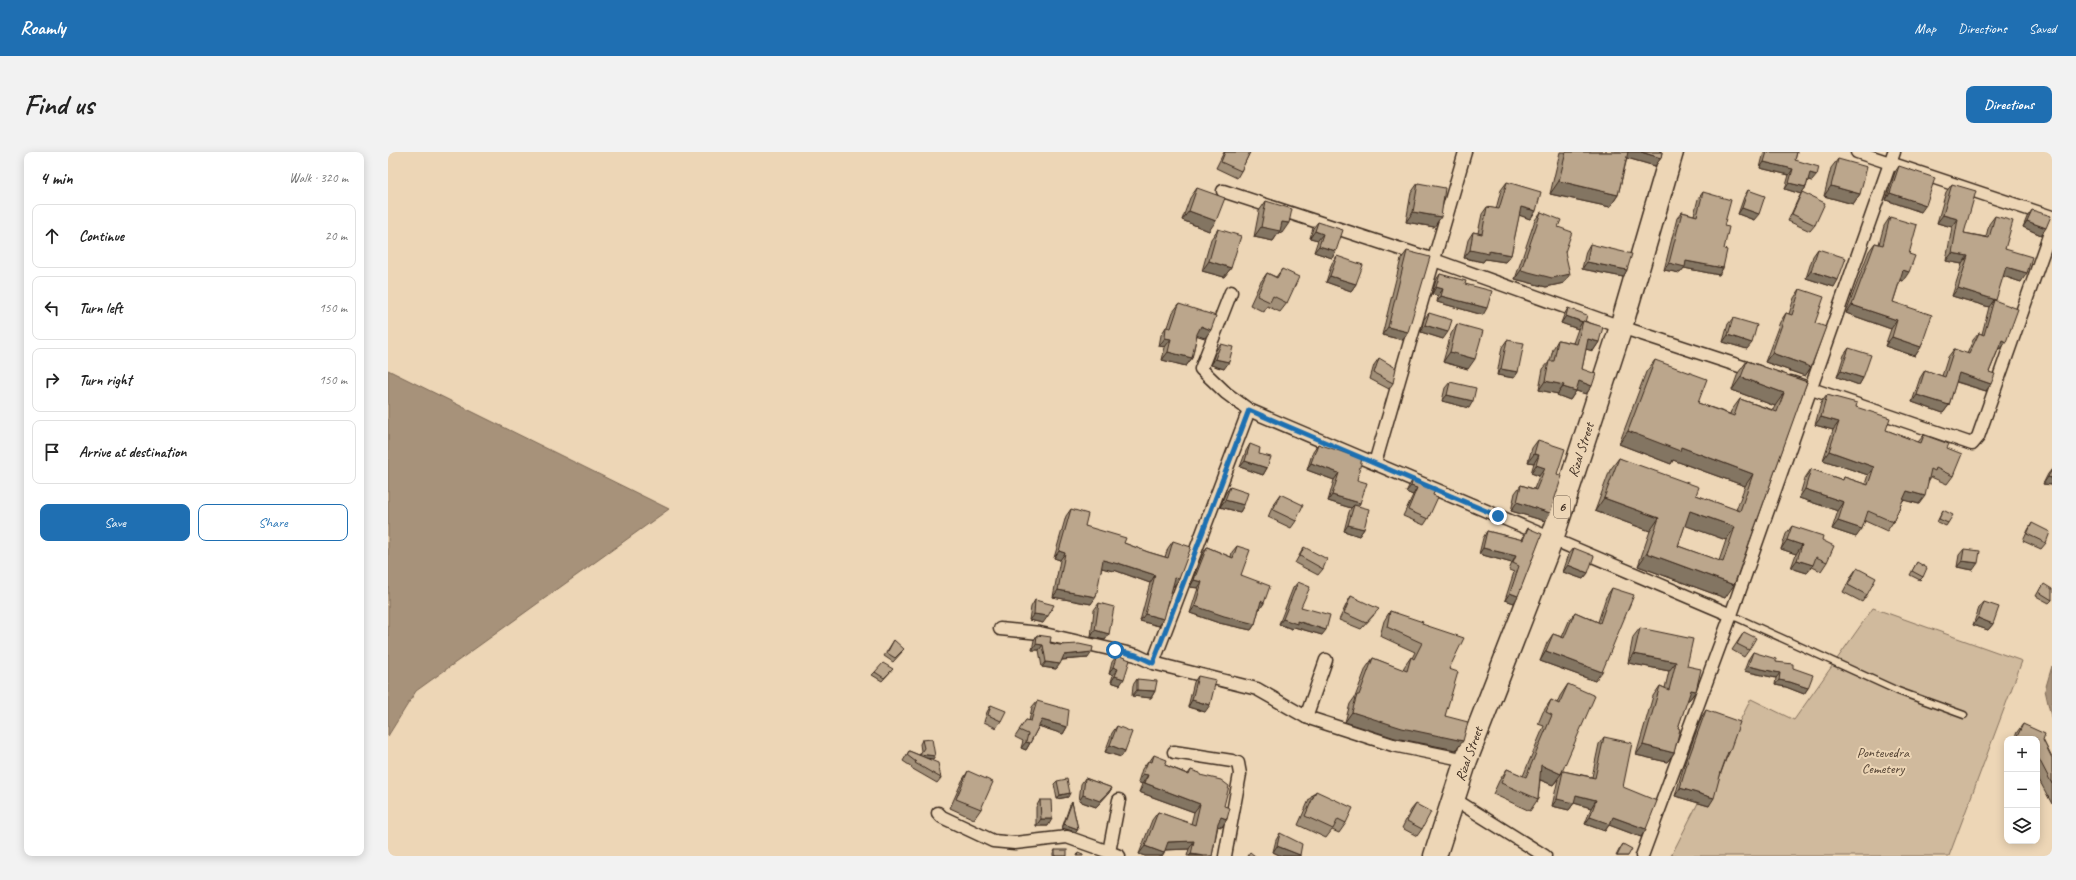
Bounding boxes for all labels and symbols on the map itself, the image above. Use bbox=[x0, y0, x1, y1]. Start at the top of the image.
street label: Rizal Street bbox=[1564, 419, 1598, 479]
road number: 6 bbox=[1554, 496, 1570, 518]
route end bbox=[1489, 507, 1507, 525]
route start bbox=[1106, 641, 1124, 659]
street label: Rizal Street bbox=[1451, 723, 1487, 783]
park label: Pontevedra Cemetery bbox=[1857, 744, 1910, 777]

